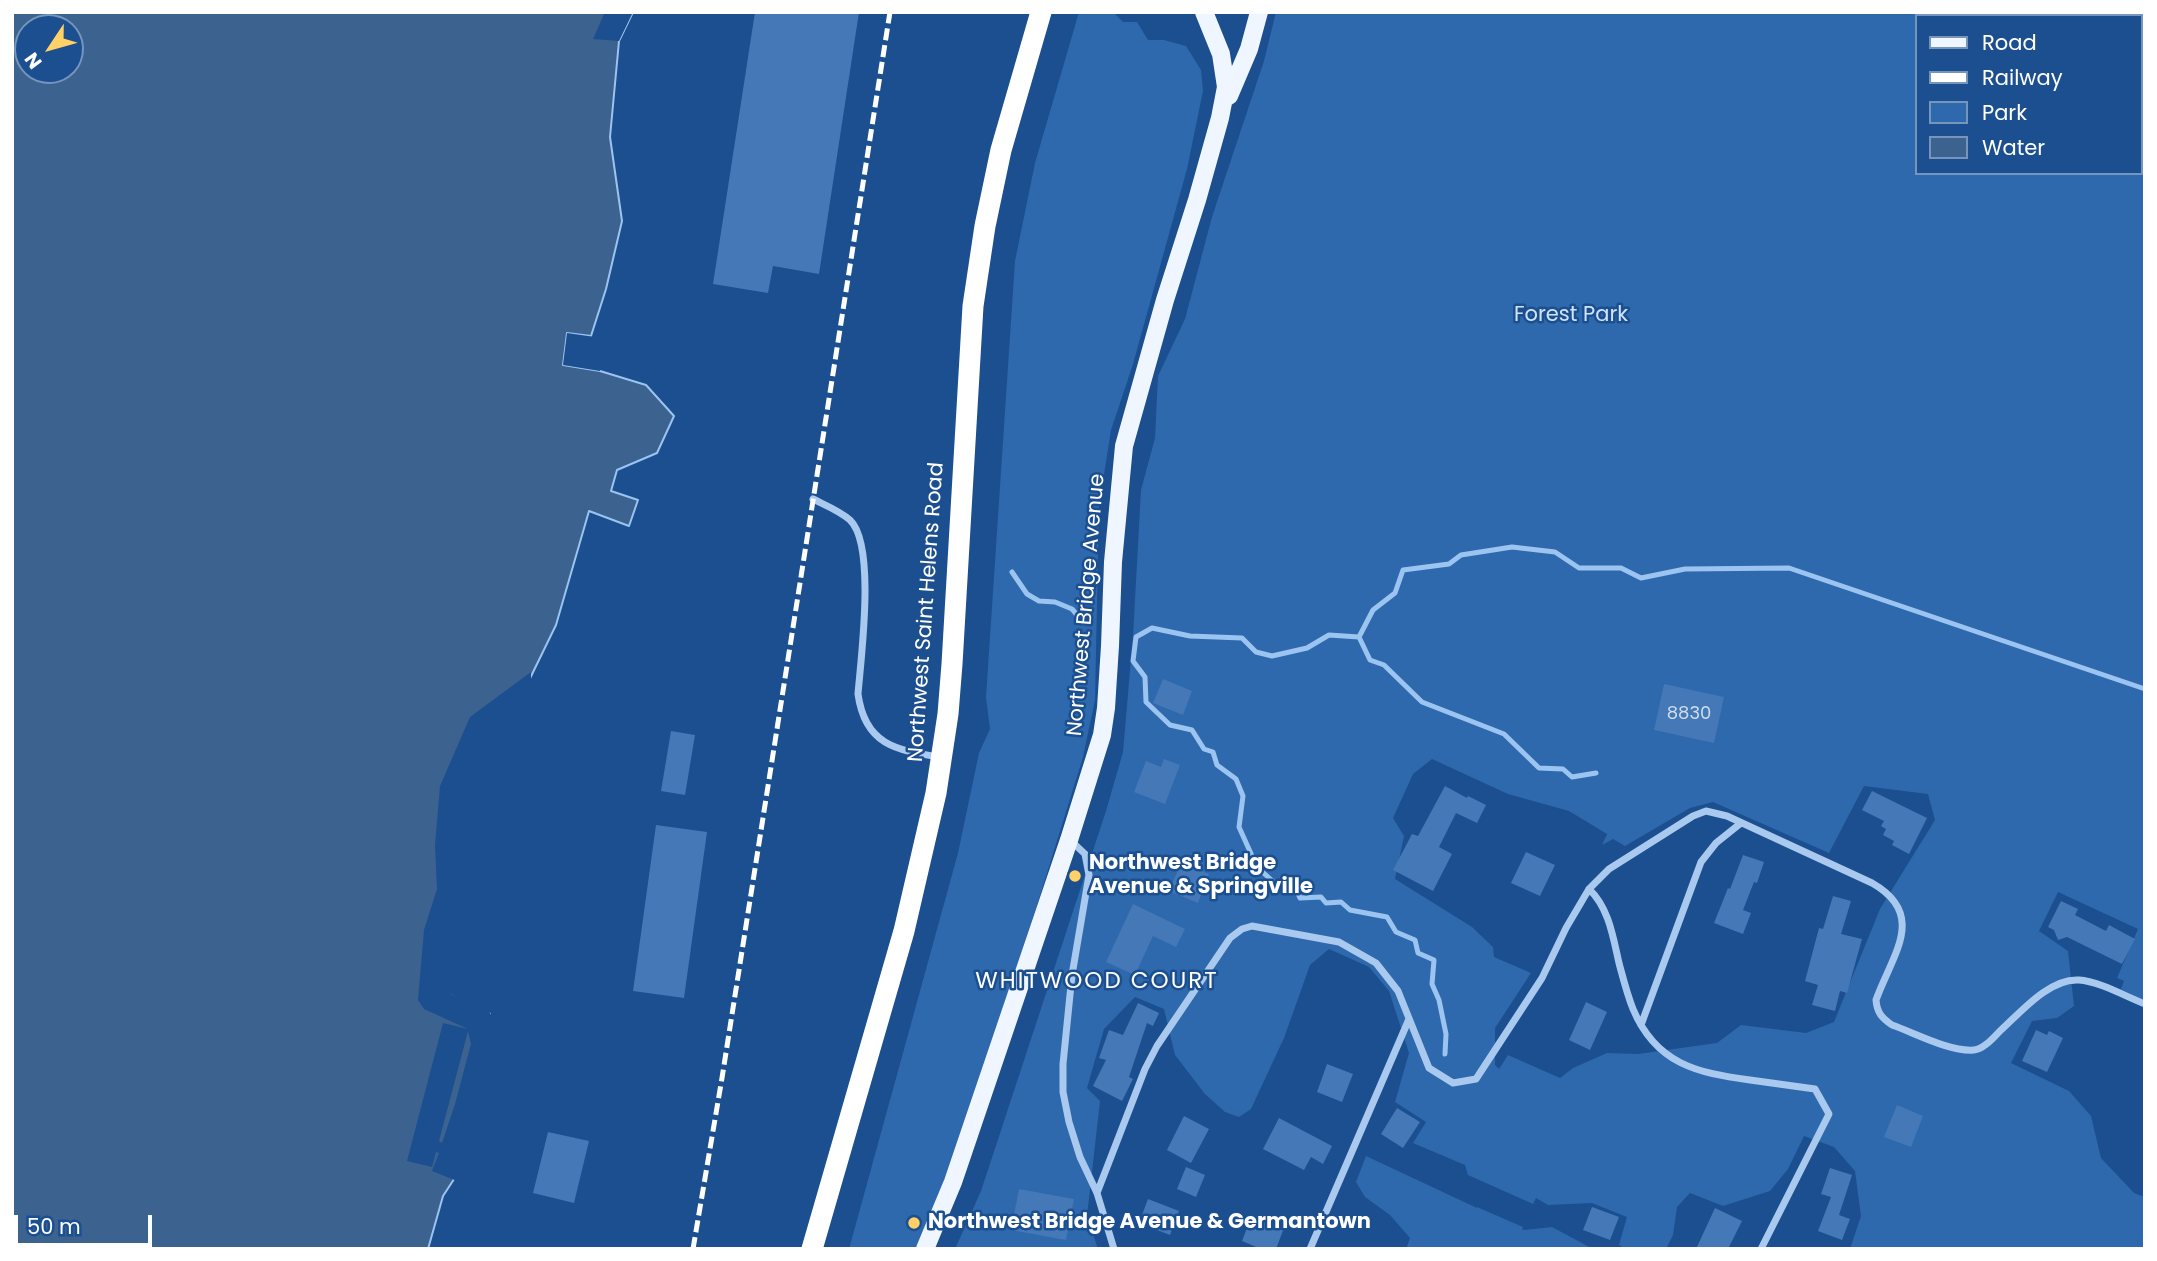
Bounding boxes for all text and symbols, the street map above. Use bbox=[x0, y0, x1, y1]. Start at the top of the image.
north arrow bbox=[14, 14, 84, 84]
legend bbox=[1916, 14, 2143, 175]
text: Road bbox=[1982, 28, 2037, 57]
text: N bbox=[18, 47, 48, 74]
text: Railway bbox=[1982, 63, 2063, 92]
text: Park bbox=[1982, 98, 2027, 127]
text: Water bbox=[1982, 133, 2045, 162]
park label: Forest Park bbox=[1514, 303, 1628, 329]
street label: Northwest Saint Helens Road bbox=[904, 461, 950, 763]
street label: Northwest Bridge Avenue bbox=[1063, 473, 1111, 737]
house number: 8830 bbox=[1667, 703, 1711, 725]
place label: Northwest Bridge Avenue & Springville bbox=[1089, 851, 1313, 901]
marker: Northwest Bridge Avenue & Springville bbox=[1067, 868, 1083, 884]
district label: WHITWOOD COURT bbox=[977, 968, 1217, 996]
scale bar bbox=[18, 1202, 156, 1246]
place label: Northwest Bridge Avenue & Germantown bbox=[928, 1210, 1371, 1236]
text: 50 m bbox=[27, 1212, 81, 1241]
marker: Northwest Bridge Avenue & Germantown bbox=[906, 1215, 922, 1231]

